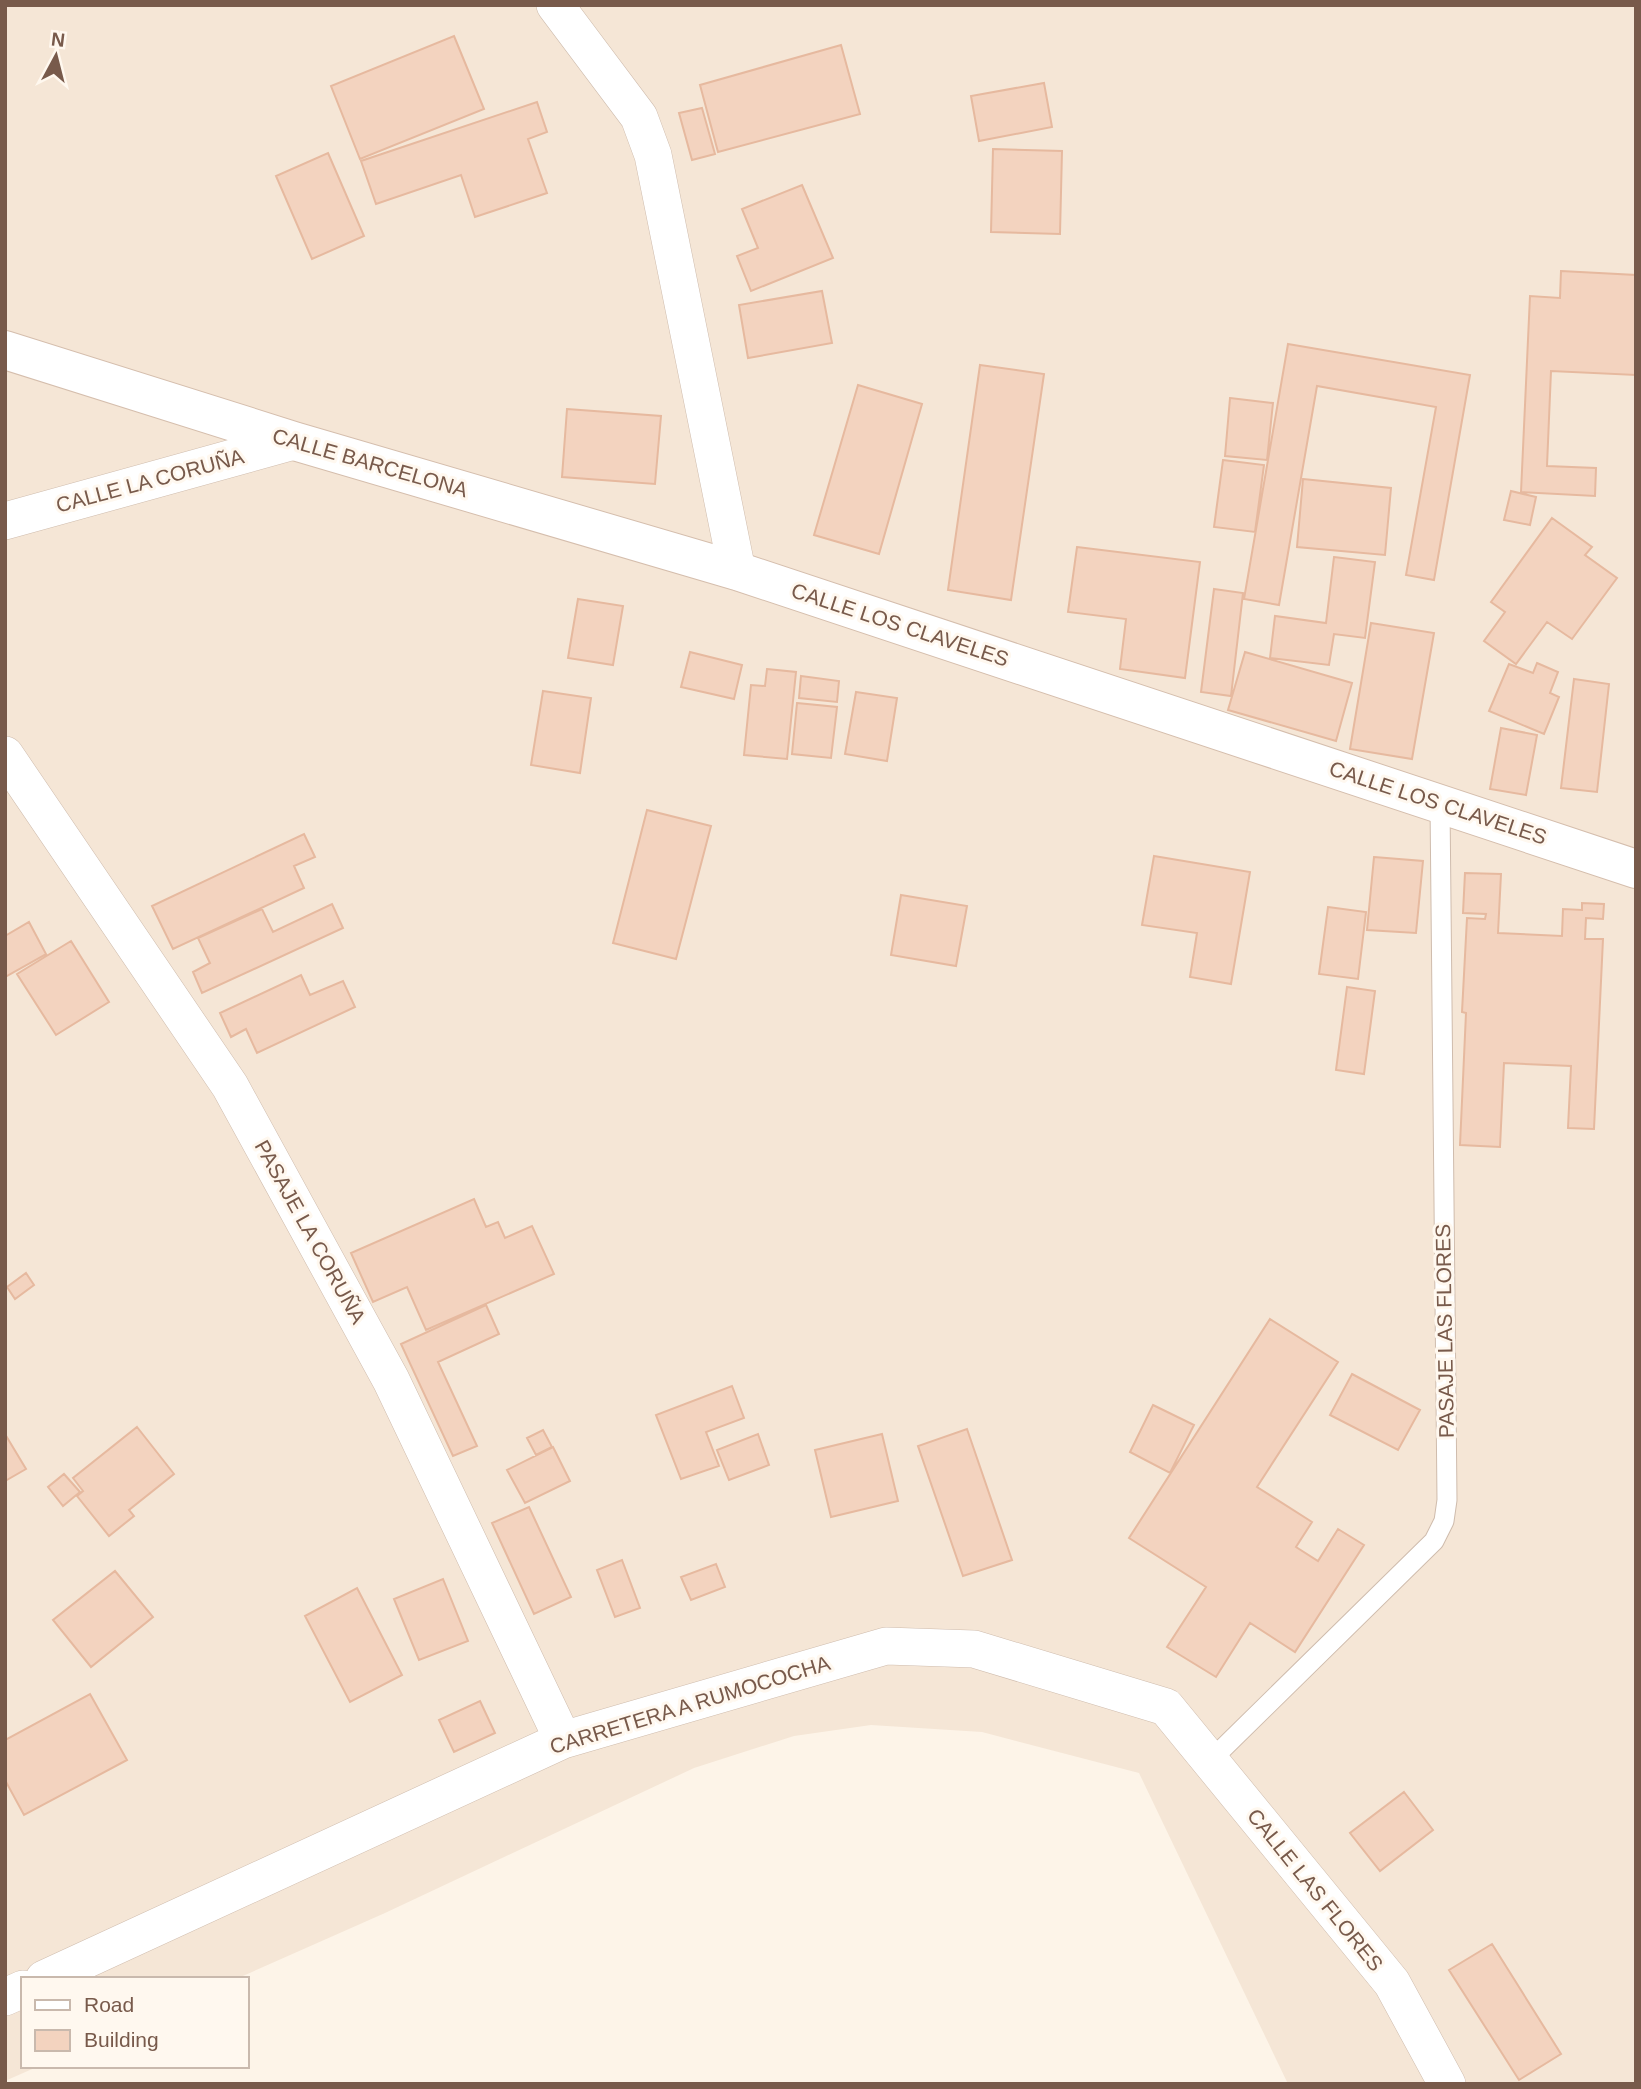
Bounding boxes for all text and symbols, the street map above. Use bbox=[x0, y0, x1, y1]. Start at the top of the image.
north arrow bbox=[21, 21, 91, 91]
text: N bbox=[50, 28, 66, 51]
street label: CALLE BARCELONA bbox=[270, 424, 470, 501]
street label: CALLE LA CORUÑA bbox=[53, 444, 246, 517]
street label: CALLE LOS CLAVELES bbox=[789, 578, 1012, 671]
street label: CALLE LOS CLAVELES bbox=[1327, 756, 1550, 849]
street label: PASAJE LA CORUÑA bbox=[250, 1136, 370, 1328]
street label: PASAJE LAS FLORES bbox=[1431, 1224, 1458, 1438]
street label: CARRETERA A RUMOCOCHA bbox=[547, 1651, 833, 1758]
street label: CALLE LAS FLORES bbox=[1243, 1804, 1388, 1975]
legend bbox=[21, 1977, 248, 2068]
text: Road bbox=[84, 1993, 134, 2016]
text: Building bbox=[84, 2028, 159, 2051]

